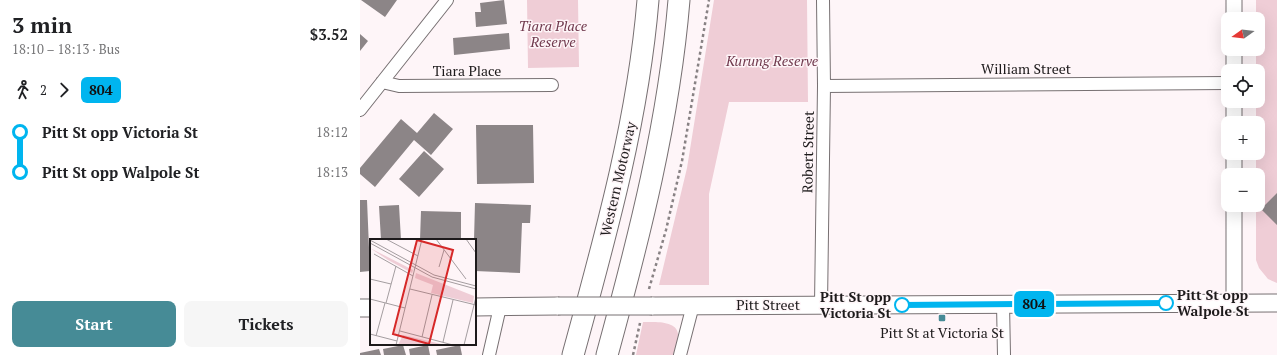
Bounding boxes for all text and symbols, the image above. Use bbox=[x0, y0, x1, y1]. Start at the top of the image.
text: 3 min bbox=[12, 10, 72, 39]
north arrow bbox=[1221, 12, 1265, 56]
map controls bbox=[1221, 12, 1265, 212]
park label: Tiara Place Reserve bbox=[519, 16, 588, 51]
text: $3.52 bbox=[310, 24, 348, 44]
text: 18:10 – 18:13 · Bus bbox=[12, 40, 120, 58]
park label: Kurung Reserve bbox=[725, 51, 819, 70]
street label: William Street bbox=[981, 59, 1072, 78]
street label: Tiara Place bbox=[433, 61, 501, 80]
button: locate bbox=[1221, 64, 1265, 108]
icon: walk bbox=[12, 79, 34, 101]
icon: forward bbox=[53, 79, 75, 101]
text: 804 bbox=[89, 80, 113, 99]
text: 2 bbox=[40, 81, 47, 99]
street label: Robert Street bbox=[797, 110, 818, 193]
button: + bbox=[1221, 116, 1265, 160]
street label: Western Motorway bbox=[595, 119, 640, 238]
text: Pitt St opp Victoria St bbox=[42, 122, 198, 142]
text: 18:12 bbox=[316, 123, 348, 141]
text: Pitt St opp Walpole St bbox=[42, 162, 199, 182]
text: 18:13 bbox=[316, 163, 348, 181]
button: − bbox=[1221, 168, 1265, 212]
inset map bbox=[370, 239, 476, 345]
place label: Pitt St opp Walpole St bbox=[1177, 285, 1250, 320]
place label: Pitt St opp Victoria St bbox=[820, 287, 891, 322]
line badge: 804 bbox=[1011, 291, 1057, 317]
text: 804 bbox=[1022, 294, 1046, 313]
street label: Pitt Street bbox=[736, 295, 801, 314]
marker: Pitt St opp Walpole St bbox=[1158, 295, 1174, 311]
marker: Pitt St opp Victoria St bbox=[894, 297, 910, 313]
button: Start bbox=[12, 301, 176, 347]
button: Tickets bbox=[184, 301, 348, 347]
marker: Pitt St at Victoria St bbox=[937, 313, 947, 323]
place label: Pitt St at Victoria St bbox=[880, 323, 1005, 342]

